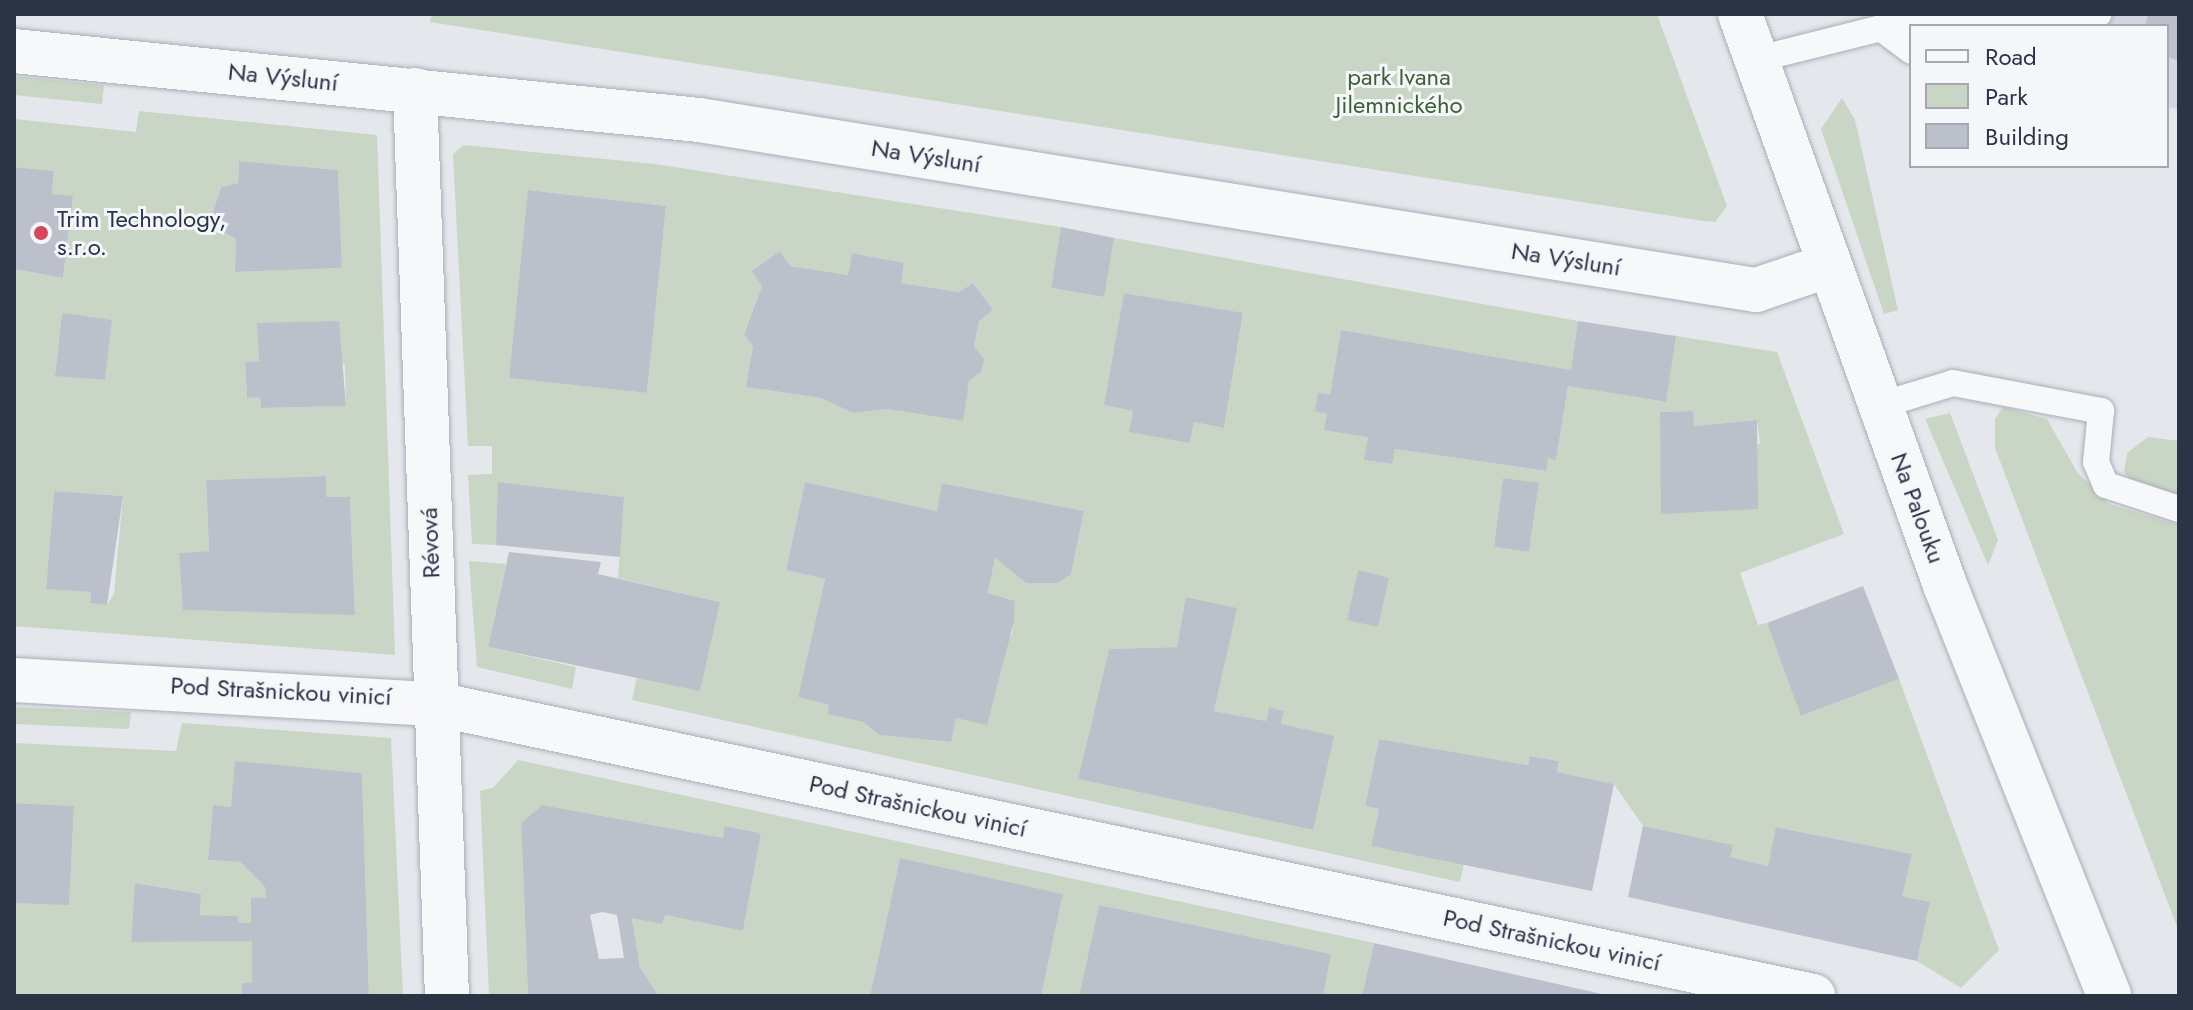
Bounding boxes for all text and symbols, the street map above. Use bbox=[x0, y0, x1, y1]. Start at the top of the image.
legend bbox=[1909, 24, 2169, 168]
text: Road bbox=[1985, 39, 2037, 74]
street label: Na Výsluní bbox=[227, 57, 339, 97]
park label: park Ivana Jilemnického bbox=[1335, 63, 1463, 119]
text: Park bbox=[1985, 79, 2028, 114]
text: Building bbox=[1985, 119, 2069, 154]
street label: Na Výsluní bbox=[869, 133, 983, 179]
place label: Trim Technology, s.r.o. bbox=[57, 205, 226, 261]
marker: Trim Technology, s.r.o. bbox=[32, 224, 50, 242]
street label: Na Výsluní bbox=[1509, 236, 1623, 282]
street label: Na Palouku bbox=[1885, 449, 1951, 567]
street label: Révová bbox=[414, 507, 446, 579]
street label: Pod Strašnickou vinicí bbox=[170, 671, 392, 711]
street label: Pod Strašnickou vinicí bbox=[807, 769, 1029, 843]
street label: Pod Strašnickou vinicí bbox=[1441, 903, 1663, 977]

